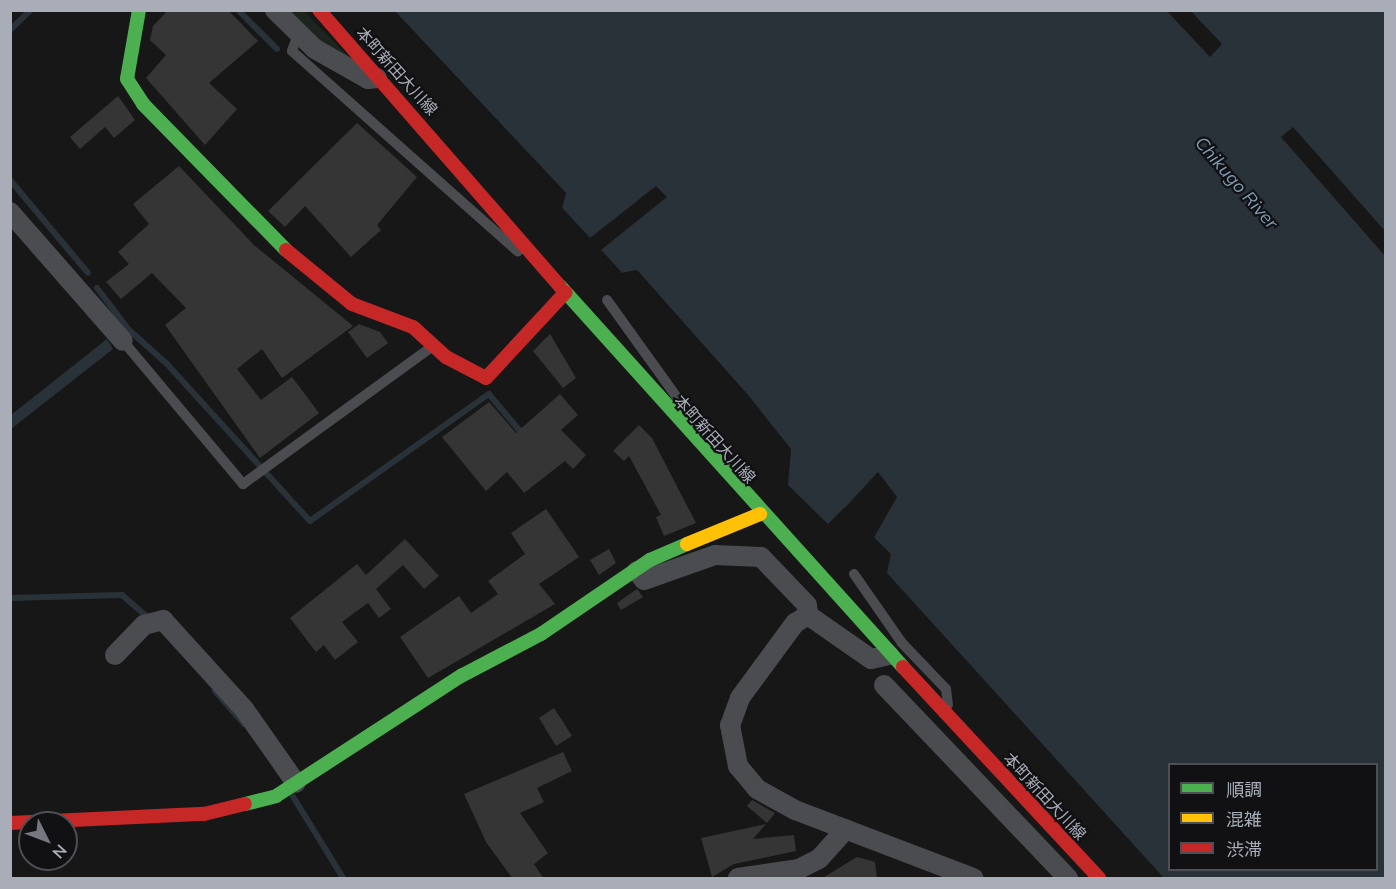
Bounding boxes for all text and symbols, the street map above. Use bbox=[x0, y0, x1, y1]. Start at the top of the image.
street label: 本町新田大川線 bbox=[352, 23, 442, 119]
water label: Chikugo River bbox=[1190, 132, 1282, 234]
street label: 本町新田大川線 bbox=[670, 391, 760, 487]
street label: 本町新田大川線 bbox=[1000, 748, 1090, 844]
legend bbox=[1168, 763, 1378, 871]
text: 順調 bbox=[1226, 778, 1262, 801]
text: 混雑 bbox=[1226, 808, 1262, 831]
north arrow bbox=[18, 811, 78, 871]
text: 渋滞 bbox=[1226, 838, 1262, 861]
text: N bbox=[48, 841, 71, 863]

